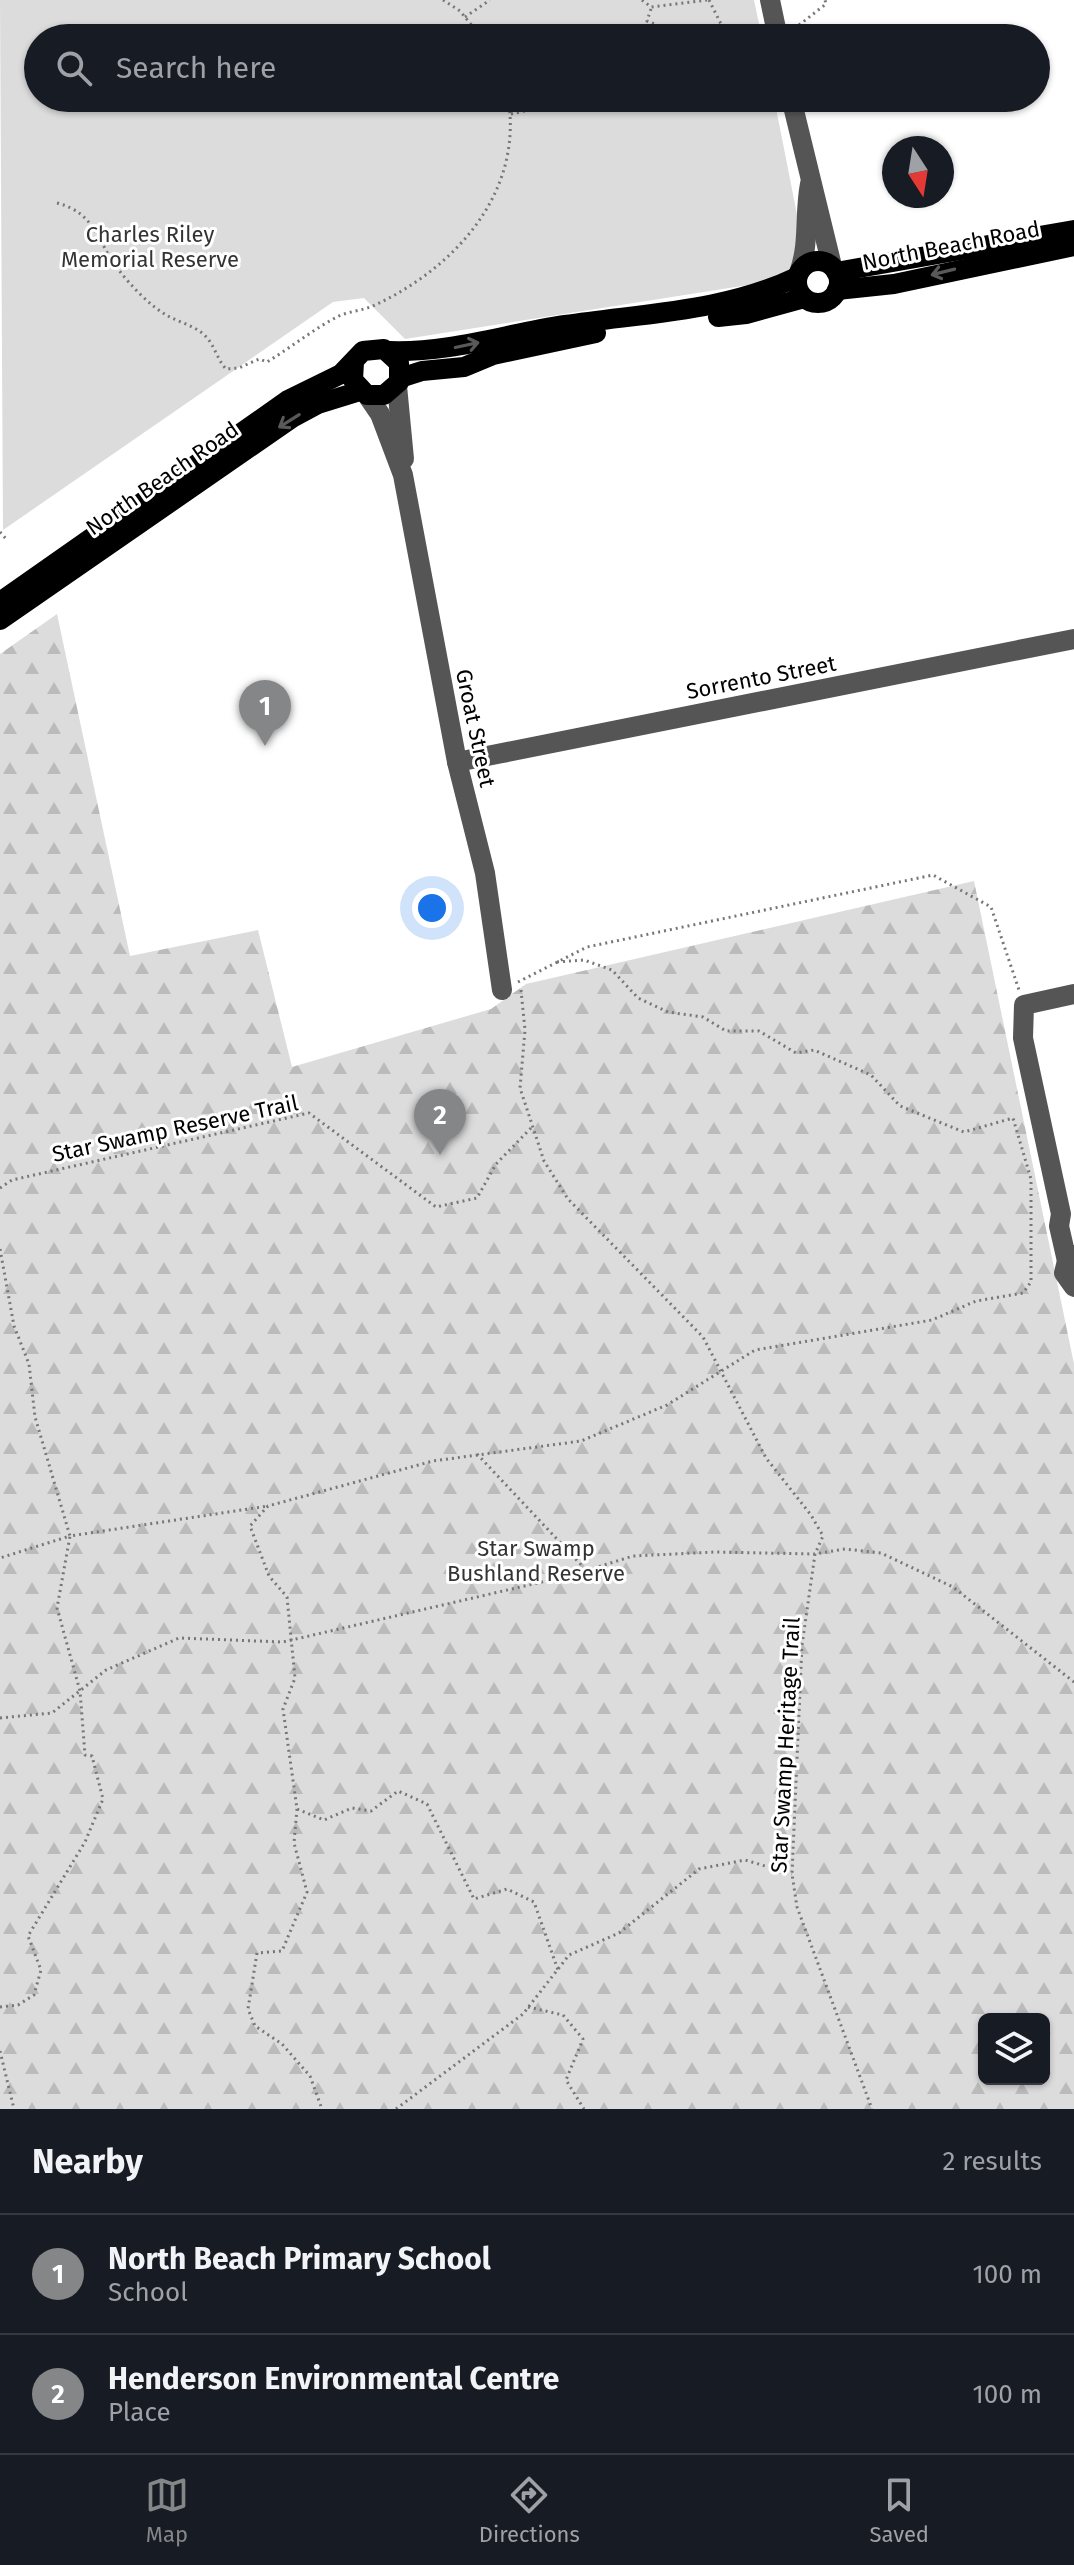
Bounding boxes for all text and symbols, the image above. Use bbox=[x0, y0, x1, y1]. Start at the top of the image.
search box bbox=[24, 24, 1050, 112]
icon: search bbox=[52, 46, 96, 90]
text: Search here bbox=[116, 50, 276, 86]
north arrow bbox=[882, 136, 954, 208]
street label: North Beach Road bbox=[860, 215, 1042, 276]
park label: Charles Riley Memorial Reserve bbox=[61, 221, 239, 273]
one-way arrow bbox=[930, 265, 956, 280]
one-way arrow bbox=[454, 337, 479, 352]
one-way arrow bbox=[278, 413, 301, 429]
street label: North Beach Road bbox=[81, 416, 244, 541]
street label: Sorrento Street bbox=[684, 650, 838, 705]
street label: Groat Street bbox=[450, 667, 501, 790]
pin: 1 bbox=[239, 680, 291, 746]
your location bbox=[412, 888, 452, 928]
street label: Star Swamp Reserve Trail bbox=[50, 1089, 300, 1168]
pin: 2 bbox=[414, 1089, 466, 1155]
park label: Star Swamp Bushland Reserve bbox=[447, 1535, 625, 1587]
street label: Star Swamp Heritage Trail bbox=[765, 1616, 806, 1874]
map controls bbox=[978, 2013, 1050, 2085]
button: layers bbox=[978, 2013, 1050, 2085]
text: Nearby bbox=[32, 2141, 143, 2182]
text: 2 results bbox=[942, 2146, 1042, 2177]
text: North Beach Primary School bbox=[108, 2241, 491, 2277]
text: 1 bbox=[52, 2259, 64, 2290]
text: 100 m bbox=[973, 2259, 1042, 2290]
text: School bbox=[108, 2277, 188, 2308]
text: Henderson Environmental Centre bbox=[108, 2361, 559, 2397]
text: 2 bbox=[51, 2379, 65, 2410]
text: 100 m bbox=[973, 2379, 1042, 2410]
text: Place bbox=[108, 2397, 171, 2428]
tab: Map bbox=[145, 2473, 189, 2548]
tab: Directions bbox=[479, 2473, 580, 2548]
tab: Saved bbox=[870, 2473, 929, 2548]

